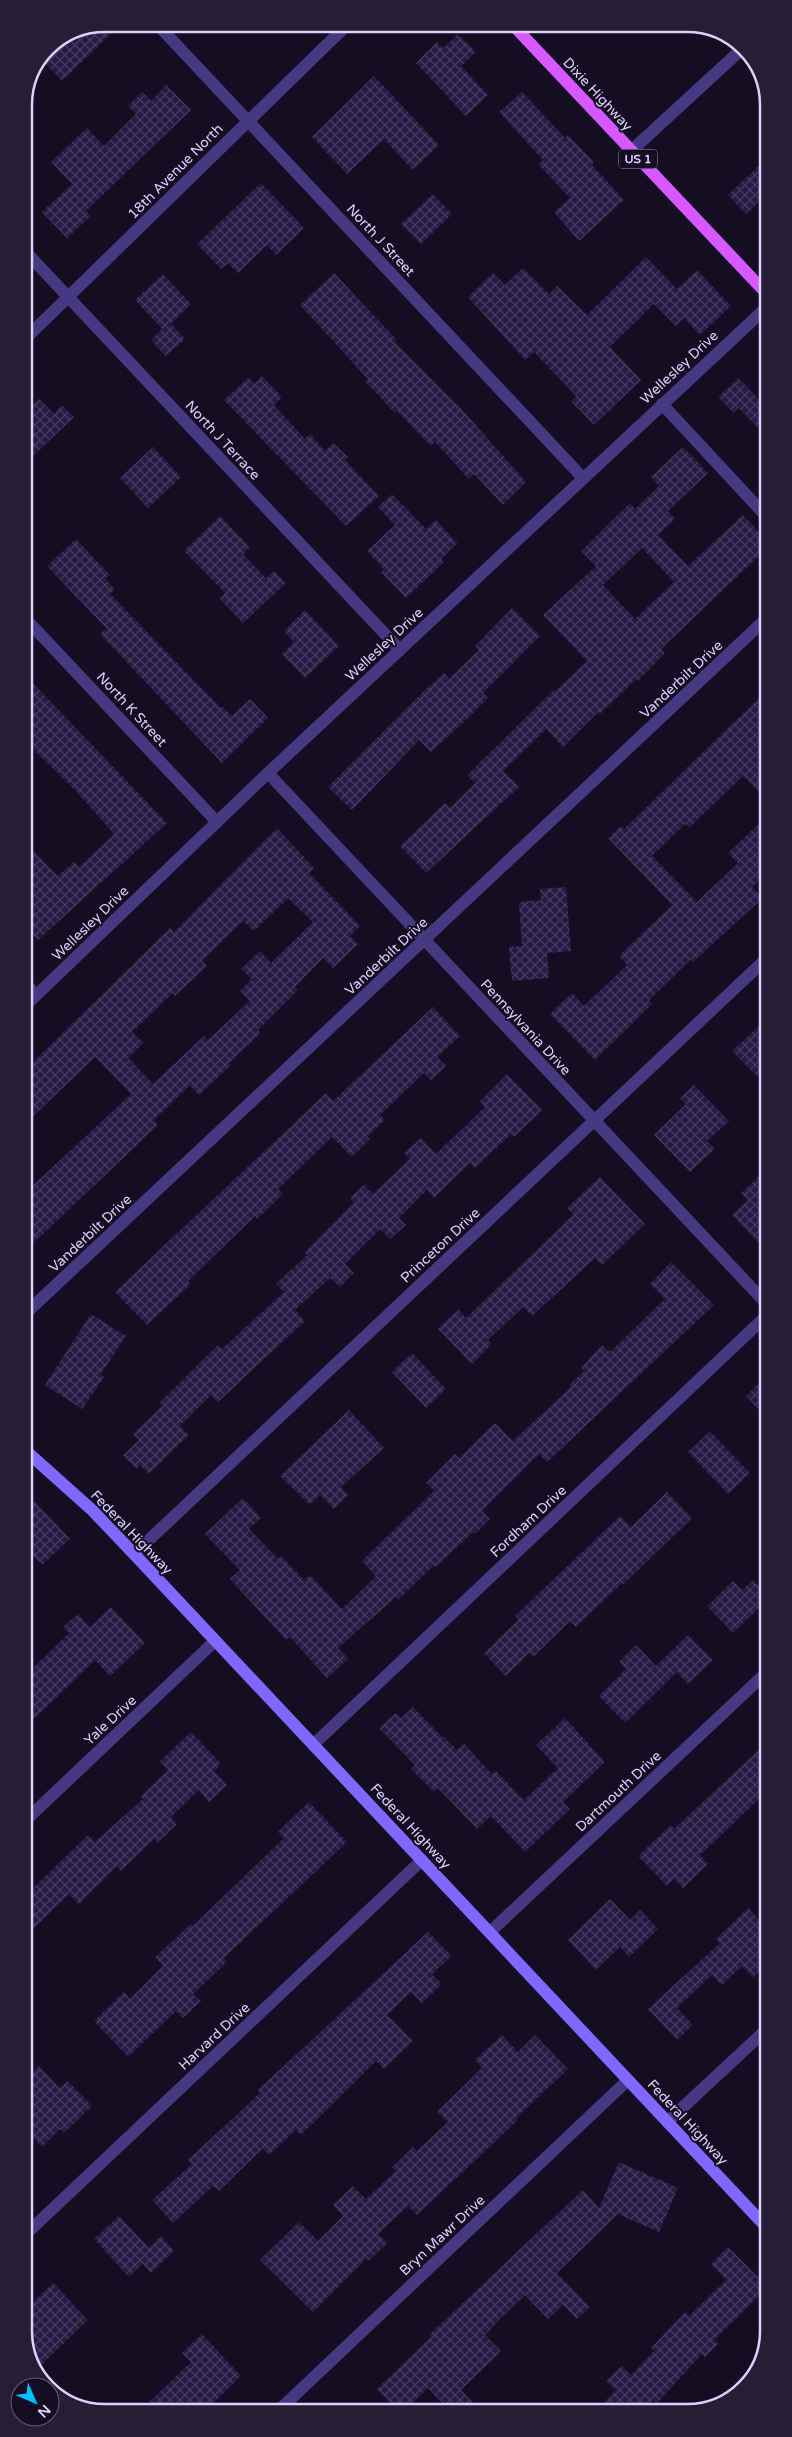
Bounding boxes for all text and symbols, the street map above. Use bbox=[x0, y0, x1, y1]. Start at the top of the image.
street label: Dixie Highway bbox=[559, 54, 636, 135]
street label: 18th Avenue North bbox=[124, 120, 226, 222]
road number: US 1 bbox=[619, 150, 657, 168]
street label: North J Street bbox=[343, 201, 419, 280]
street label: Wellesley Drive bbox=[637, 327, 722, 408]
street label: North J Terrace bbox=[182, 397, 264, 484]
street label: Wellesley Drive bbox=[342, 604, 427, 685]
street label: Vanderbilt Drive bbox=[637, 637, 726, 722]
street label: North K Street bbox=[93, 669, 171, 751]
street label: Wellesley Drive bbox=[48, 882, 132, 964]
street label: Vanderbilt Drive bbox=[342, 914, 431, 999]
street label: Pennsylvania Drive bbox=[477, 976, 575, 1079]
street label: Vanderbilt Drive bbox=[46, 1191, 135, 1276]
street label: Princeton Drive bbox=[397, 1204, 484, 1287]
street label: Fordham Drive bbox=[487, 1482, 570, 1561]
street label: Federal Highway bbox=[87, 1487, 176, 1578]
street label: Yale Drive bbox=[81, 1692, 140, 1749]
street label: Dartmouth Drive bbox=[572, 1747, 665, 1835]
street label: Federal Highway bbox=[367, 1780, 455, 1873]
street label: Harvard Drive bbox=[175, 1999, 254, 2074]
street label: Federal Highway bbox=[644, 2076, 732, 2169]
street label: Bryn Mawr Drive bbox=[396, 2191, 489, 2279]
north arrow bbox=[10, 2377, 60, 2427]
text: N bbox=[34, 2401, 54, 2421]

